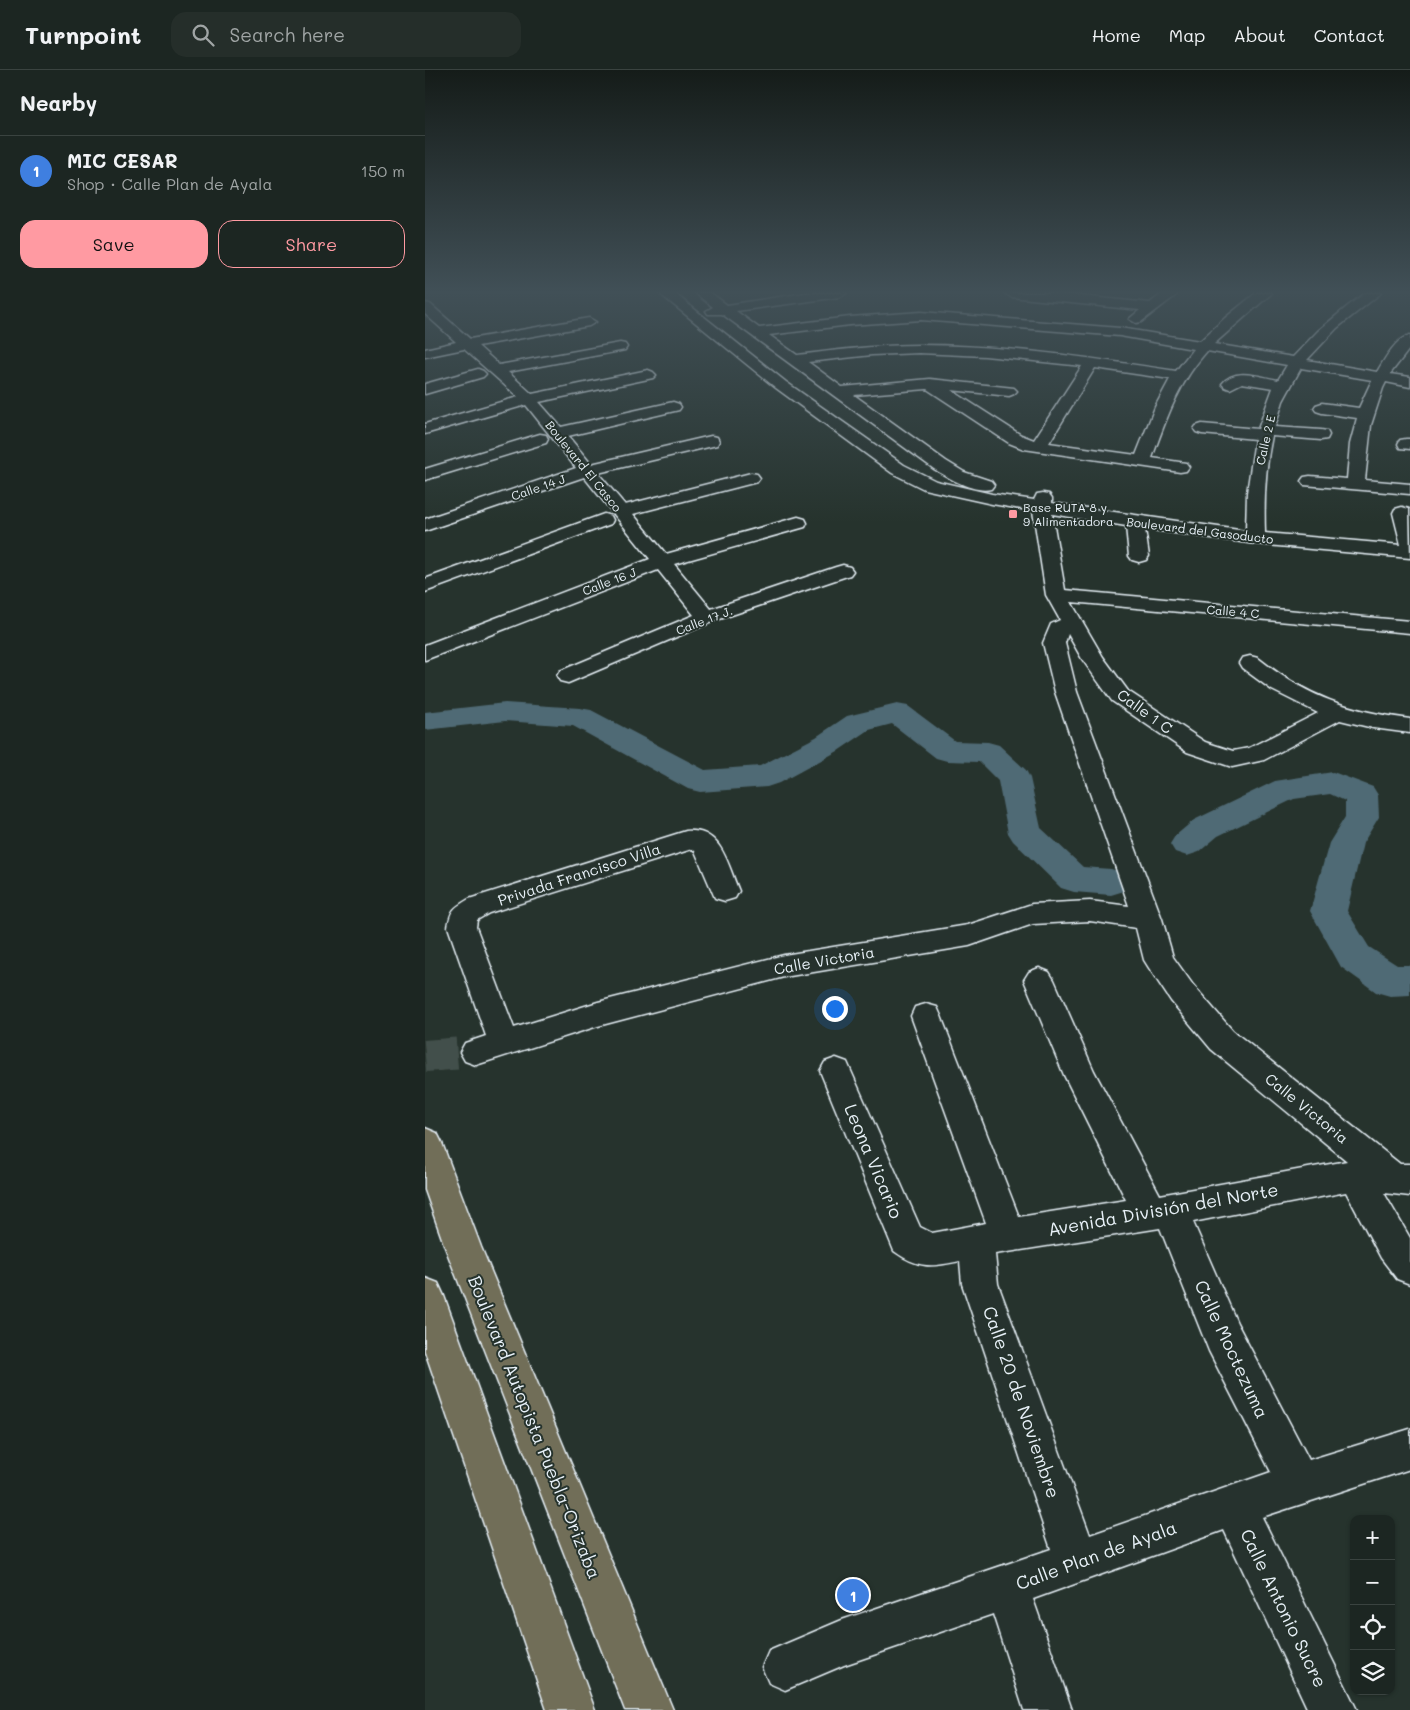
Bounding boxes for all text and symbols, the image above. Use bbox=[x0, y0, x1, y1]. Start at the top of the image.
search box bbox=[171, 12, 521, 57]
text: Turnpoint bbox=[25, 19, 141, 50]
icon: search bbox=[189, 21, 217, 49]
text: Search here bbox=[229, 22, 345, 47]
text: Home bbox=[1092, 23, 1141, 47]
text: Map bbox=[1169, 23, 1205, 47]
text: About bbox=[1233, 23, 1286, 47]
text: Contact bbox=[1314, 23, 1385, 47]
text: Nearby bbox=[20, 89, 97, 116]
text: MIC CESAR bbox=[67, 148, 178, 173]
text: 1 bbox=[32, 160, 40, 181]
text: 150 m bbox=[361, 160, 405, 181]
text: Shop · Calle Plan de Ayala bbox=[67, 173, 272, 194]
button: Save bbox=[20, 220, 208, 268]
button: Share bbox=[218, 220, 405, 268]
street label: Calle 2 E bbox=[1251, 413, 1279, 467]
street label: Boulevard El Casco bbox=[542, 417, 626, 515]
street label: Calle 14 J bbox=[509, 470, 568, 504]
place label: Base RUTA 8 y 9 Alimentadora bbox=[1023, 499, 1114, 529]
marker: Base RUTA 8 y 9 Alimentadora bbox=[1007, 508, 1019, 520]
street label: Boulevard del Gasoducto bbox=[1126, 513, 1274, 547]
street label: Calle 16 J bbox=[580, 563, 639, 599]
street label: Calle 4 C bbox=[1206, 601, 1260, 621]
street label: Calle 17 J. bbox=[673, 602, 735, 638]
street label: Calle 1 C bbox=[1113, 684, 1177, 738]
street label: Privada Francisco Villa bbox=[495, 838, 663, 910]
street label: Calle Victoria bbox=[772, 941, 876, 979]
your location bbox=[822, 996, 848, 1022]
street label: Calle Victoria bbox=[1261, 1068, 1353, 1148]
street label: Leona Vicario bbox=[839, 1100, 909, 1222]
street label: Avenida División del Norte bbox=[1046, 1177, 1280, 1241]
street label: Boulevard Autopista Puebla-Orizaba bbox=[463, 1272, 607, 1582]
street label: Calle Moctezuma bbox=[1189, 1276, 1275, 1422]
street label: Calle 20 de Noviembre bbox=[978, 1303, 1066, 1501]
street label: Calle Plan de Ayala bbox=[1012, 1515, 1180, 1595]
map controls bbox=[1350, 1515, 1395, 1695]
button: + bbox=[1350, 1515, 1395, 1560]
street label: Calle Antonio Sucre bbox=[1235, 1525, 1333, 1691]
button: − bbox=[1350, 1560, 1395, 1605]
pin: 1 bbox=[837, 1576, 869, 1614]
button: locate bbox=[1350, 1605, 1395, 1650]
button: layers bbox=[1350, 1650, 1395, 1695]

